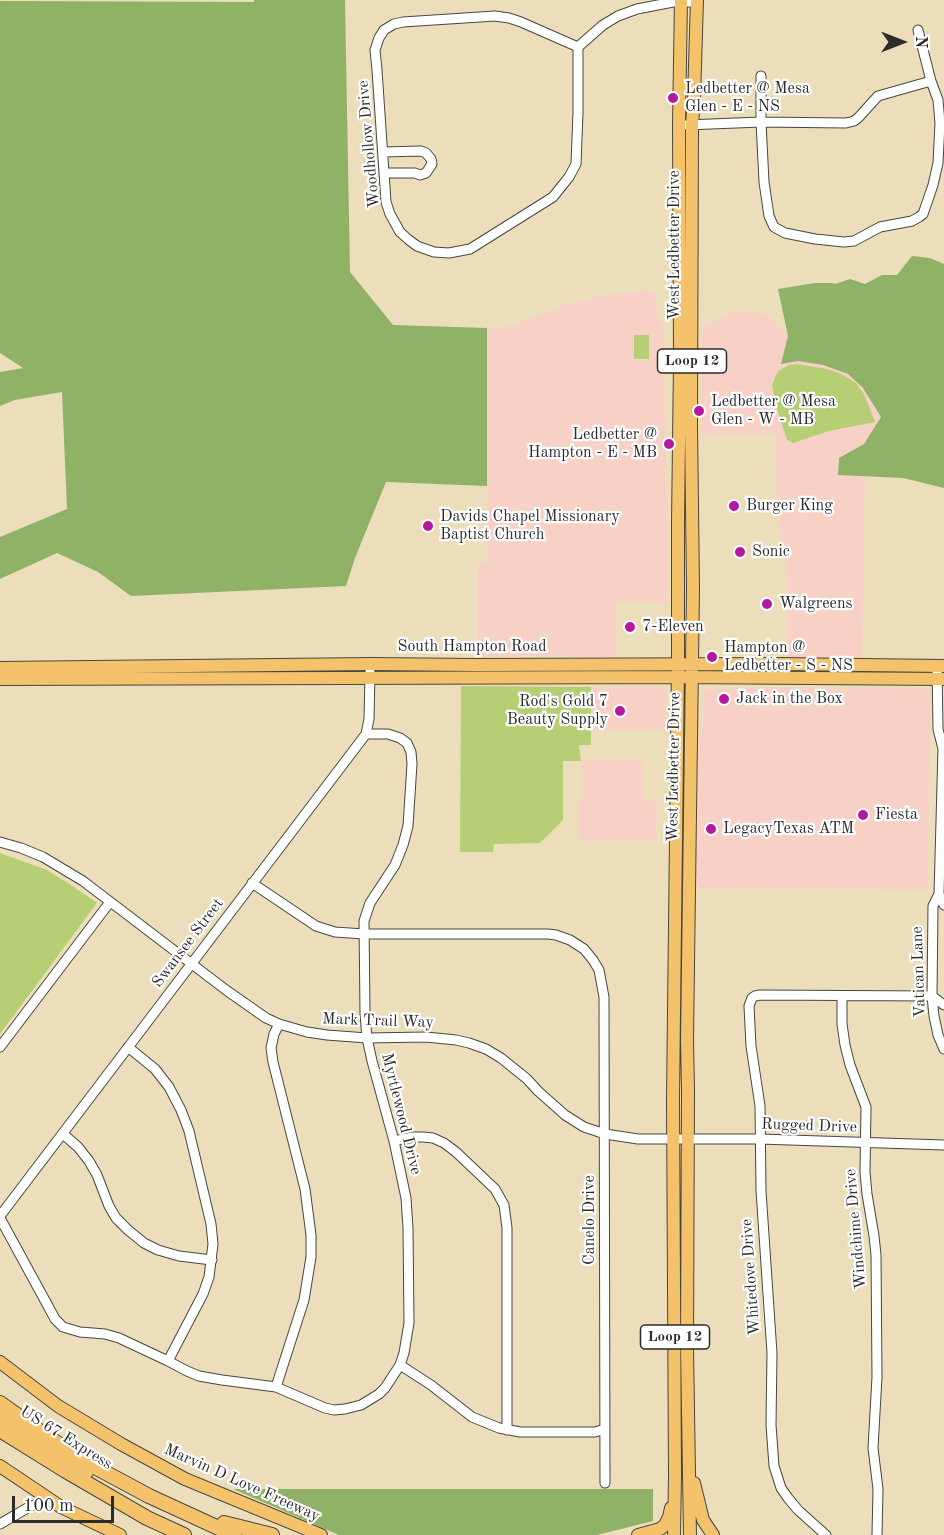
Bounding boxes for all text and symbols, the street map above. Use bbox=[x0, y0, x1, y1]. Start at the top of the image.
north arrow bbox=[872, 12, 932, 72]
text: N bbox=[912, 36, 928, 48]
street label: Woodhollow Drive bbox=[354, 79, 384, 209]
place label: Ledbetter @ Mesa Glen - E - NS bbox=[685, 79, 810, 117]
marker: Ledbetter @ Mesa Glen - E - NS bbox=[666, 91, 680, 105]
street label: West Ledbetter Drive bbox=[665, 170, 685, 320]
road number: Loop 12 bbox=[658, 349, 726, 373]
place label: Ledbetter @ Mesa Glen - W - MB bbox=[711, 392, 836, 430]
marker: Ledbetter @ Mesa Glen - W - MB bbox=[692, 404, 706, 418]
place label: Ledbetter @ Hampton - E - MB bbox=[528, 425, 657, 463]
marker: Ledbetter @ Hampton - E - MB bbox=[662, 437, 676, 451]
place label: Burger King bbox=[746, 496, 833, 516]
marker: Burger King bbox=[727, 499, 741, 513]
place label: Davids Chapel Missionary Baptist Church bbox=[440, 507, 620, 545]
marker: Davids Chapel Missionary Baptist Church bbox=[421, 519, 435, 533]
place label: Sonic bbox=[752, 542, 790, 562]
marker: Sonic bbox=[733, 545, 747, 559]
place label: Walgreens bbox=[779, 594, 853, 614]
marker: Walgreens bbox=[760, 597, 774, 611]
place label: 7-Eleven bbox=[642, 617, 704, 637]
marker: 7-Eleven bbox=[623, 620, 637, 634]
street label: South Hampton Road bbox=[398, 637, 546, 657]
place label: Hampton @ Ledbetter - S - NS bbox=[724, 638, 853, 676]
marker: Hampton @ Ledbetter - S - NS bbox=[705, 650, 719, 664]
place label: Jack in the Box bbox=[736, 689, 843, 709]
place label: Rod's Gold 7 Beauty Supply bbox=[507, 692, 608, 730]
street label: West Ledbetter Drive bbox=[663, 692, 685, 842]
marker: Jack in the Box bbox=[717, 692, 731, 706]
marker: Rod's Gold 7 Beauty Supply bbox=[613, 704, 627, 718]
place label: Fiesta bbox=[875, 805, 918, 825]
marker: Fiesta bbox=[856, 808, 870, 822]
place label: LegacyTexas ATM bbox=[723, 819, 854, 839]
marker: LegacyTexas ATM bbox=[704, 822, 718, 836]
street label: Swansee Street bbox=[148, 895, 228, 991]
street label: Vatican Lane bbox=[908, 926, 930, 1018]
street label: Mark Trail Way bbox=[322, 1009, 434, 1033]
street label: Myrtlewood Drive bbox=[377, 1051, 425, 1177]
street label: Rugged Drive bbox=[761, 1115, 857, 1137]
street label: Windchime Drive bbox=[841, 1168, 871, 1290]
street label: Canelo Drive bbox=[580, 1175, 600, 1265]
street label: Whitedove Drive bbox=[737, 1218, 765, 1336]
road number: Loop 12 bbox=[640, 1325, 710, 1349]
street label: US 67 Express bbox=[16, 1402, 116, 1474]
street label: Marvin D Love Freeway bbox=[161, 1440, 323, 1526]
scale bar bbox=[15, 1484, 117, 1522]
text: 100 m bbox=[23, 1497, 74, 1515]

